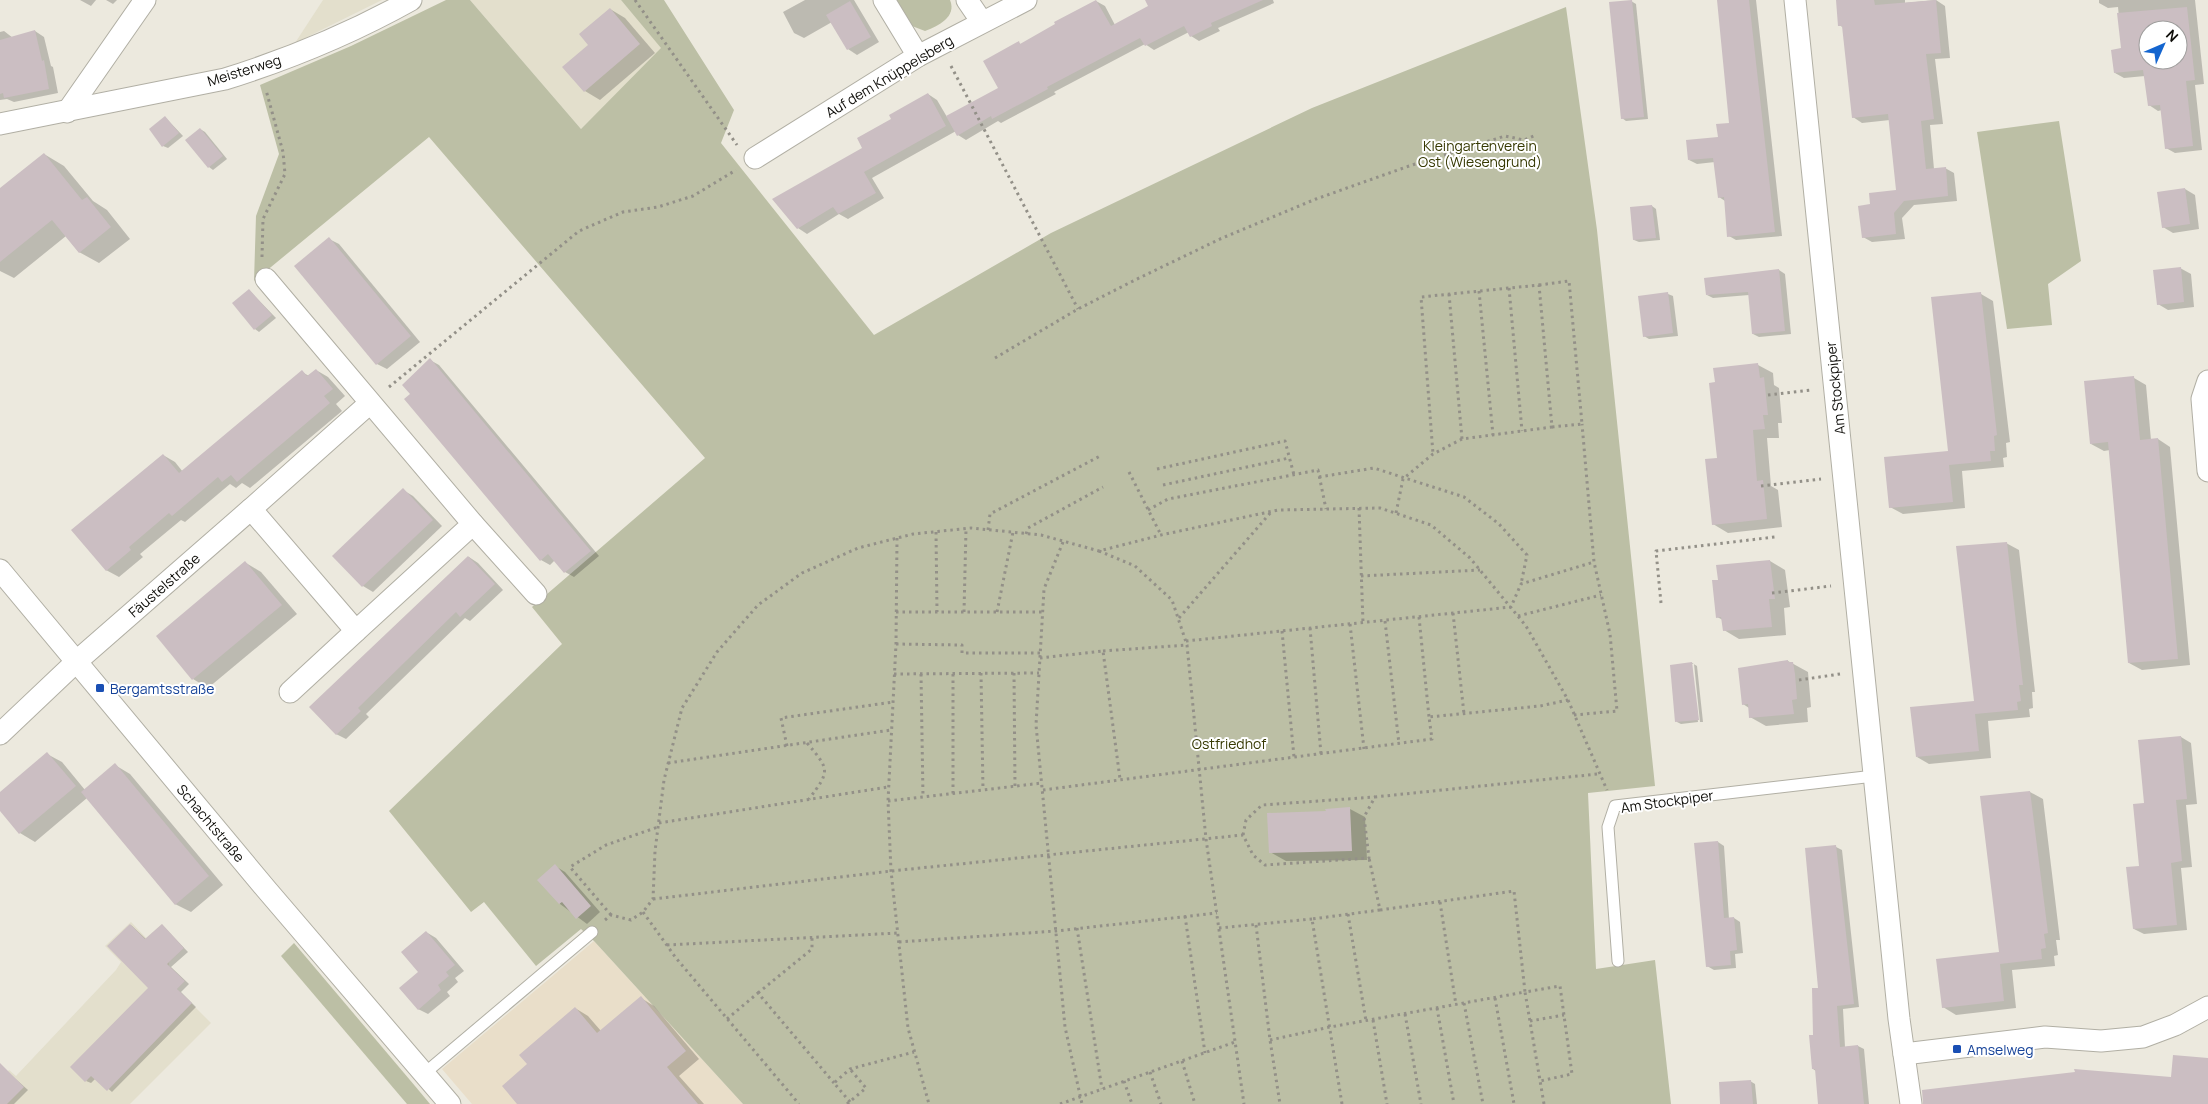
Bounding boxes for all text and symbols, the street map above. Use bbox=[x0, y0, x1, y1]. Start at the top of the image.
north arrow bbox=[2138, 20, 2188, 70]
text: N bbox=[2162, 25, 2183, 46]
street label: Auf dem Knüppelsberg bbox=[822, 30, 956, 122]
street label: Meisterweg bbox=[205, 50, 283, 90]
park label: Kleingartenverein Ost (Wiesengrund) bbox=[1418, 136, 1542, 171]
street label: Am Stockpiper bbox=[1821, 340, 1849, 436]
street label: Fäustelstraße bbox=[124, 549, 204, 621]
place label: Bergamtsstraße bbox=[110, 679, 215, 698]
marker: Bergamtsstraße bbox=[94, 682, 106, 694]
park label: Ostfriedhof bbox=[1192, 734, 1266, 753]
street label: Schachtstraße bbox=[173, 780, 249, 866]
street label: Am Stockpiper bbox=[1619, 785, 1715, 817]
place label: Amselweg bbox=[1967, 1040, 2033, 1059]
marker: Amselweg bbox=[1951, 1043, 1963, 1055]

